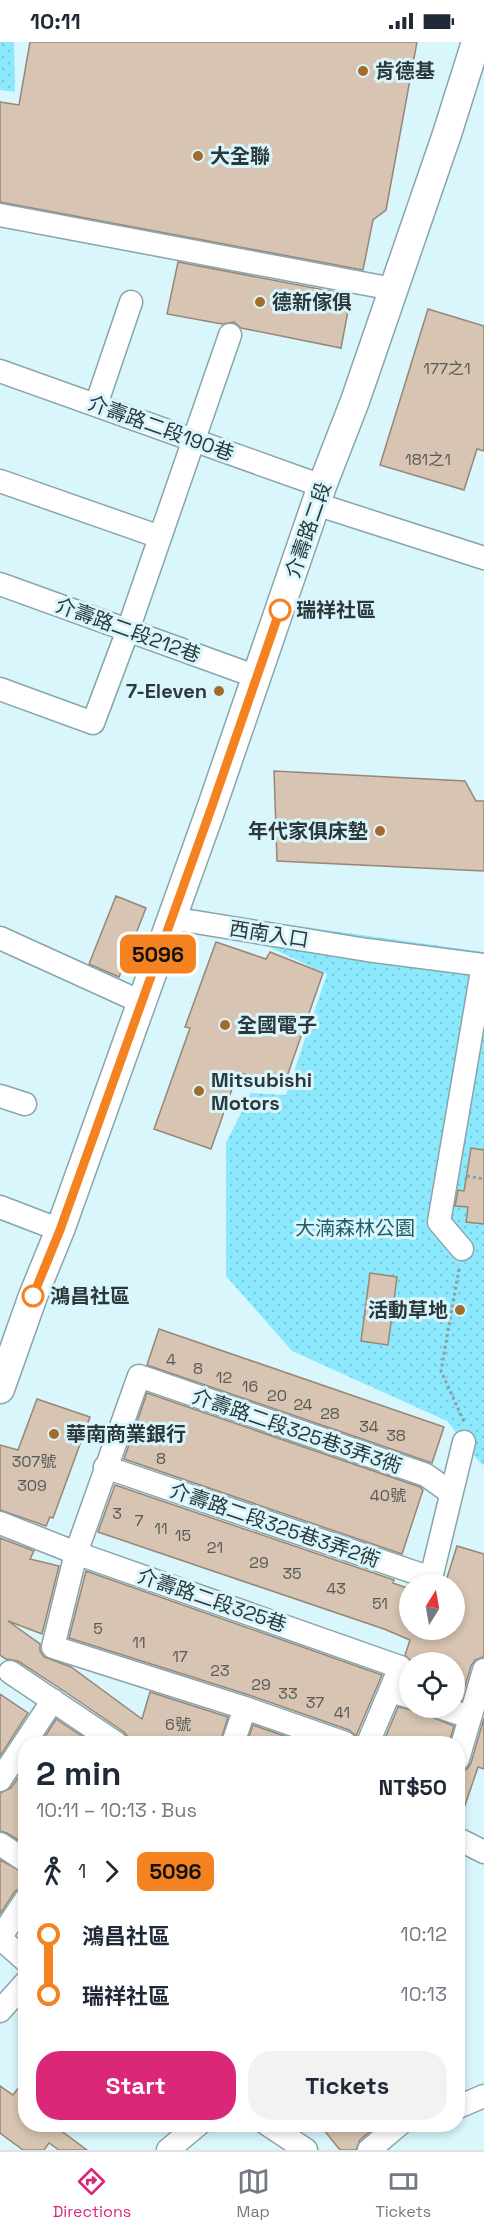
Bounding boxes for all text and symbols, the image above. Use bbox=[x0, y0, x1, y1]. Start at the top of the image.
text: 10:11 bbox=[30, 7, 81, 35]
place label: 肯德基 bbox=[375, 58, 435, 84]
marker: 肯德基 bbox=[356, 64, 370, 78]
place label: 大全聯 bbox=[210, 143, 270, 169]
marker: 大全聯 bbox=[191, 149, 205, 163]
place label: 德新傢俱 bbox=[272, 289, 352, 315]
marker: 德新傢俱 bbox=[253, 295, 267, 309]
house number: 177之1 bbox=[423, 358, 471, 379]
street label: 介壽路二段190巷 bbox=[84, 390, 238, 466]
house number: 181之1 bbox=[405, 449, 451, 470]
street label: 介壽路二段 bbox=[279, 478, 337, 582]
street label: 介壽路二段212巷 bbox=[52, 592, 204, 668]
place label: 瑞祥社區 bbox=[296, 597, 376, 623]
marker: 瑞祥社區 bbox=[269, 599, 291, 621]
place label: 7-Eleven bbox=[126, 678, 207, 704]
marker: 7-Eleven bbox=[212, 684, 226, 698]
place label: 年代家俱床墊 bbox=[248, 818, 368, 844]
marker: 年代家俱床墊 bbox=[373, 824, 387, 838]
street label: 西南入口 bbox=[227, 915, 311, 953]
line badge: 5096 bbox=[116, 934, 200, 974]
text: 5096 bbox=[132, 941, 184, 968]
place label: 全國電子 bbox=[237, 1012, 317, 1038]
marker: 全國電子 bbox=[218, 1018, 232, 1032]
place label: Mitsubishi Motors bbox=[211, 1067, 312, 1116]
marker: Mitsubishi Motors bbox=[192, 1084, 206, 1098]
park label: 大湳森林公園 bbox=[295, 1215, 415, 1241]
place label: 鴻昌社區 bbox=[50, 1283, 130, 1309]
marker: 鴻昌社區 bbox=[22, 1285, 44, 1307]
place label: 活動草地 bbox=[368, 1297, 448, 1323]
marker: 活動草地 bbox=[453, 1303, 467, 1317]
house number: 4 bbox=[166, 1349, 176, 1370]
house number: 8 bbox=[193, 1358, 203, 1379]
house number: 12 bbox=[216, 1367, 232, 1388]
house number: 16 bbox=[242, 1376, 258, 1397]
street label: 介壽路二段325巷3弄3衖 bbox=[189, 1383, 405, 1479]
house number: 20 bbox=[267, 1385, 287, 1406]
house number: 24 bbox=[293, 1394, 313, 1415]
house number: 28 bbox=[320, 1403, 340, 1424]
house number: 34 bbox=[359, 1416, 379, 1437]
place label: 華南商業銀行 bbox=[66, 1421, 186, 1447]
house number: 38 bbox=[386, 1425, 406, 1446]
marker: 華南商業銀行 bbox=[47, 1427, 61, 1441]
house number: 8 bbox=[156, 1448, 166, 1469]
house number: 307號 bbox=[12, 1451, 56, 1472]
house number: 309 bbox=[17, 1475, 47, 1496]
street label: 介壽路二段325巷3弄2衖 bbox=[167, 1477, 383, 1573]
house number: 40號 bbox=[370, 1485, 406, 1506]
house number: 3 bbox=[112, 1503, 122, 1524]
house number: 7 bbox=[134, 1510, 144, 1531]
house number: 11 bbox=[154, 1518, 168, 1539]
house number: 15 bbox=[175, 1525, 191, 1546]
house number: 21 bbox=[207, 1537, 223, 1558]
house number: 29 bbox=[249, 1552, 269, 1573]
street label: 介壽路二段325巷 bbox=[134, 1562, 290, 1638]
house number: 35 bbox=[282, 1563, 302, 1584]
north arrow bbox=[399, 1574, 465, 1640]
map controls bbox=[399, 1574, 465, 1718]
house number: 43 bbox=[326, 1578, 346, 1599]
house number: 51 bbox=[372, 1593, 388, 1614]
house number: 5 bbox=[93, 1618, 103, 1639]
house number: 11 bbox=[132, 1632, 146, 1653]
house number: 17 bbox=[172, 1646, 188, 1667]
button: locate bbox=[399, 1652, 465, 1718]
house number: 23 bbox=[210, 1660, 230, 1681]
house number: 29 bbox=[251, 1674, 271, 1695]
house number: 33 bbox=[278, 1683, 298, 1704]
house number: 37 bbox=[306, 1692, 324, 1713]
house number: 41 bbox=[334, 1702, 350, 1723]
house number: 6號 bbox=[165, 1714, 191, 1735]
text: 2 min bbox=[36, 1753, 121, 1795]
text: NT$50 bbox=[379, 1773, 447, 1801]
text: 10:11 – 10:13 · Bus bbox=[36, 1797, 197, 1823]
icon: walk bbox=[36, 1855, 69, 1888]
icon: forward bbox=[95, 1855, 128, 1888]
text: 1 bbox=[78, 1858, 86, 1884]
text: 5096 bbox=[149, 1858, 202, 1885]
text: 10:12 bbox=[400, 1921, 447, 1947]
text: 鴻昌社區 bbox=[82, 1922, 170, 1950]
text: 10:13 bbox=[400, 1981, 447, 2007]
text: 瑞祥社區 bbox=[82, 1982, 170, 2010]
button: Start bbox=[36, 2051, 236, 2120]
button: Tickets bbox=[248, 2051, 447, 2120]
tab: Directions bbox=[53, 2165, 131, 2222]
tab: Map bbox=[237, 2165, 270, 2222]
tab: Tickets bbox=[375, 2165, 431, 2222]

